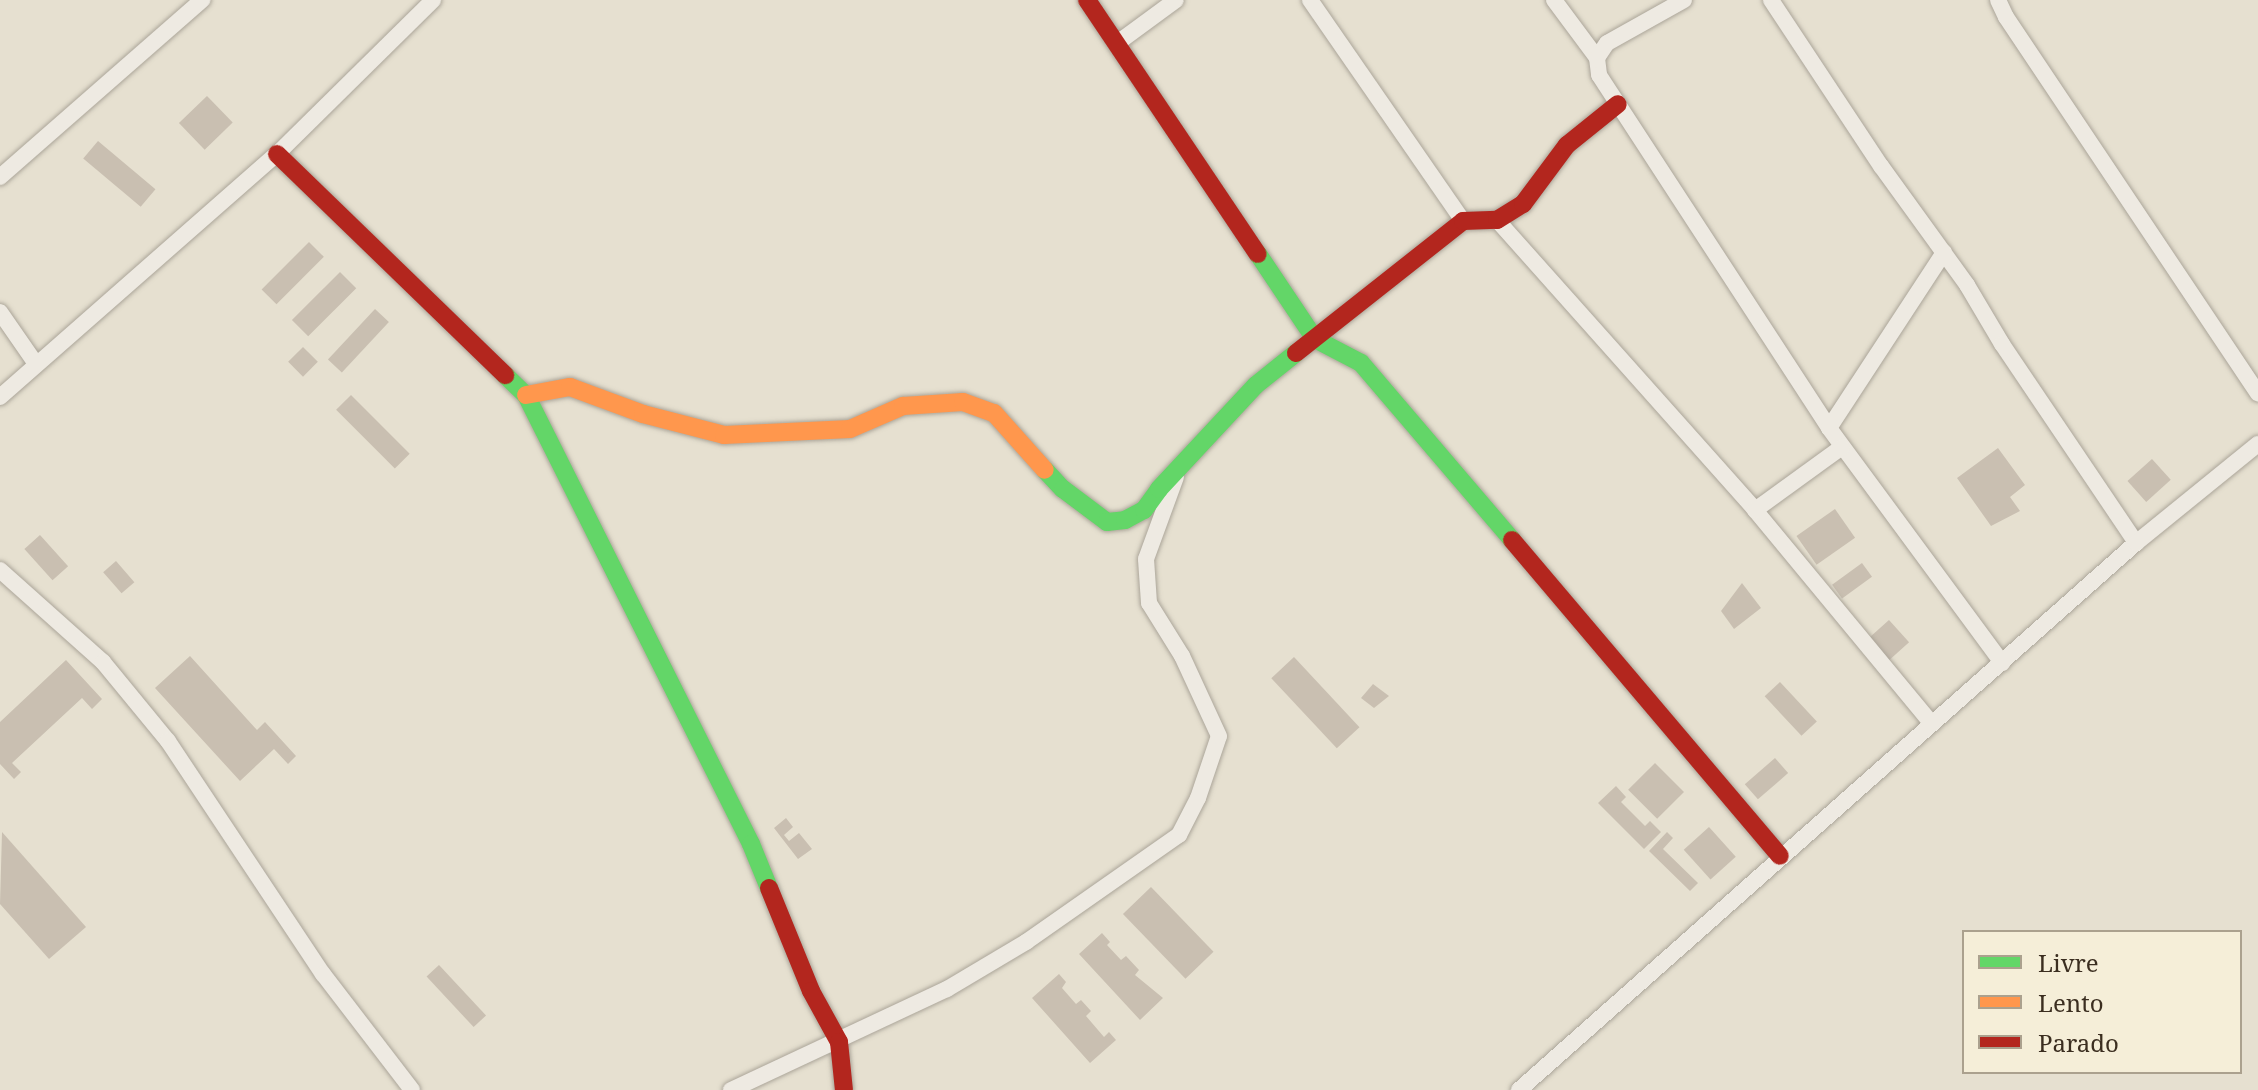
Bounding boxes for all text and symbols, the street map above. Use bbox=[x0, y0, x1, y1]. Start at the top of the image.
legend bbox=[1962, 930, 2242, 1074]
text: Livre bbox=[2038, 946, 2099, 979]
text: Lento bbox=[2038, 986, 2104, 1019]
text: Parado bbox=[2038, 1026, 2119, 1059]

